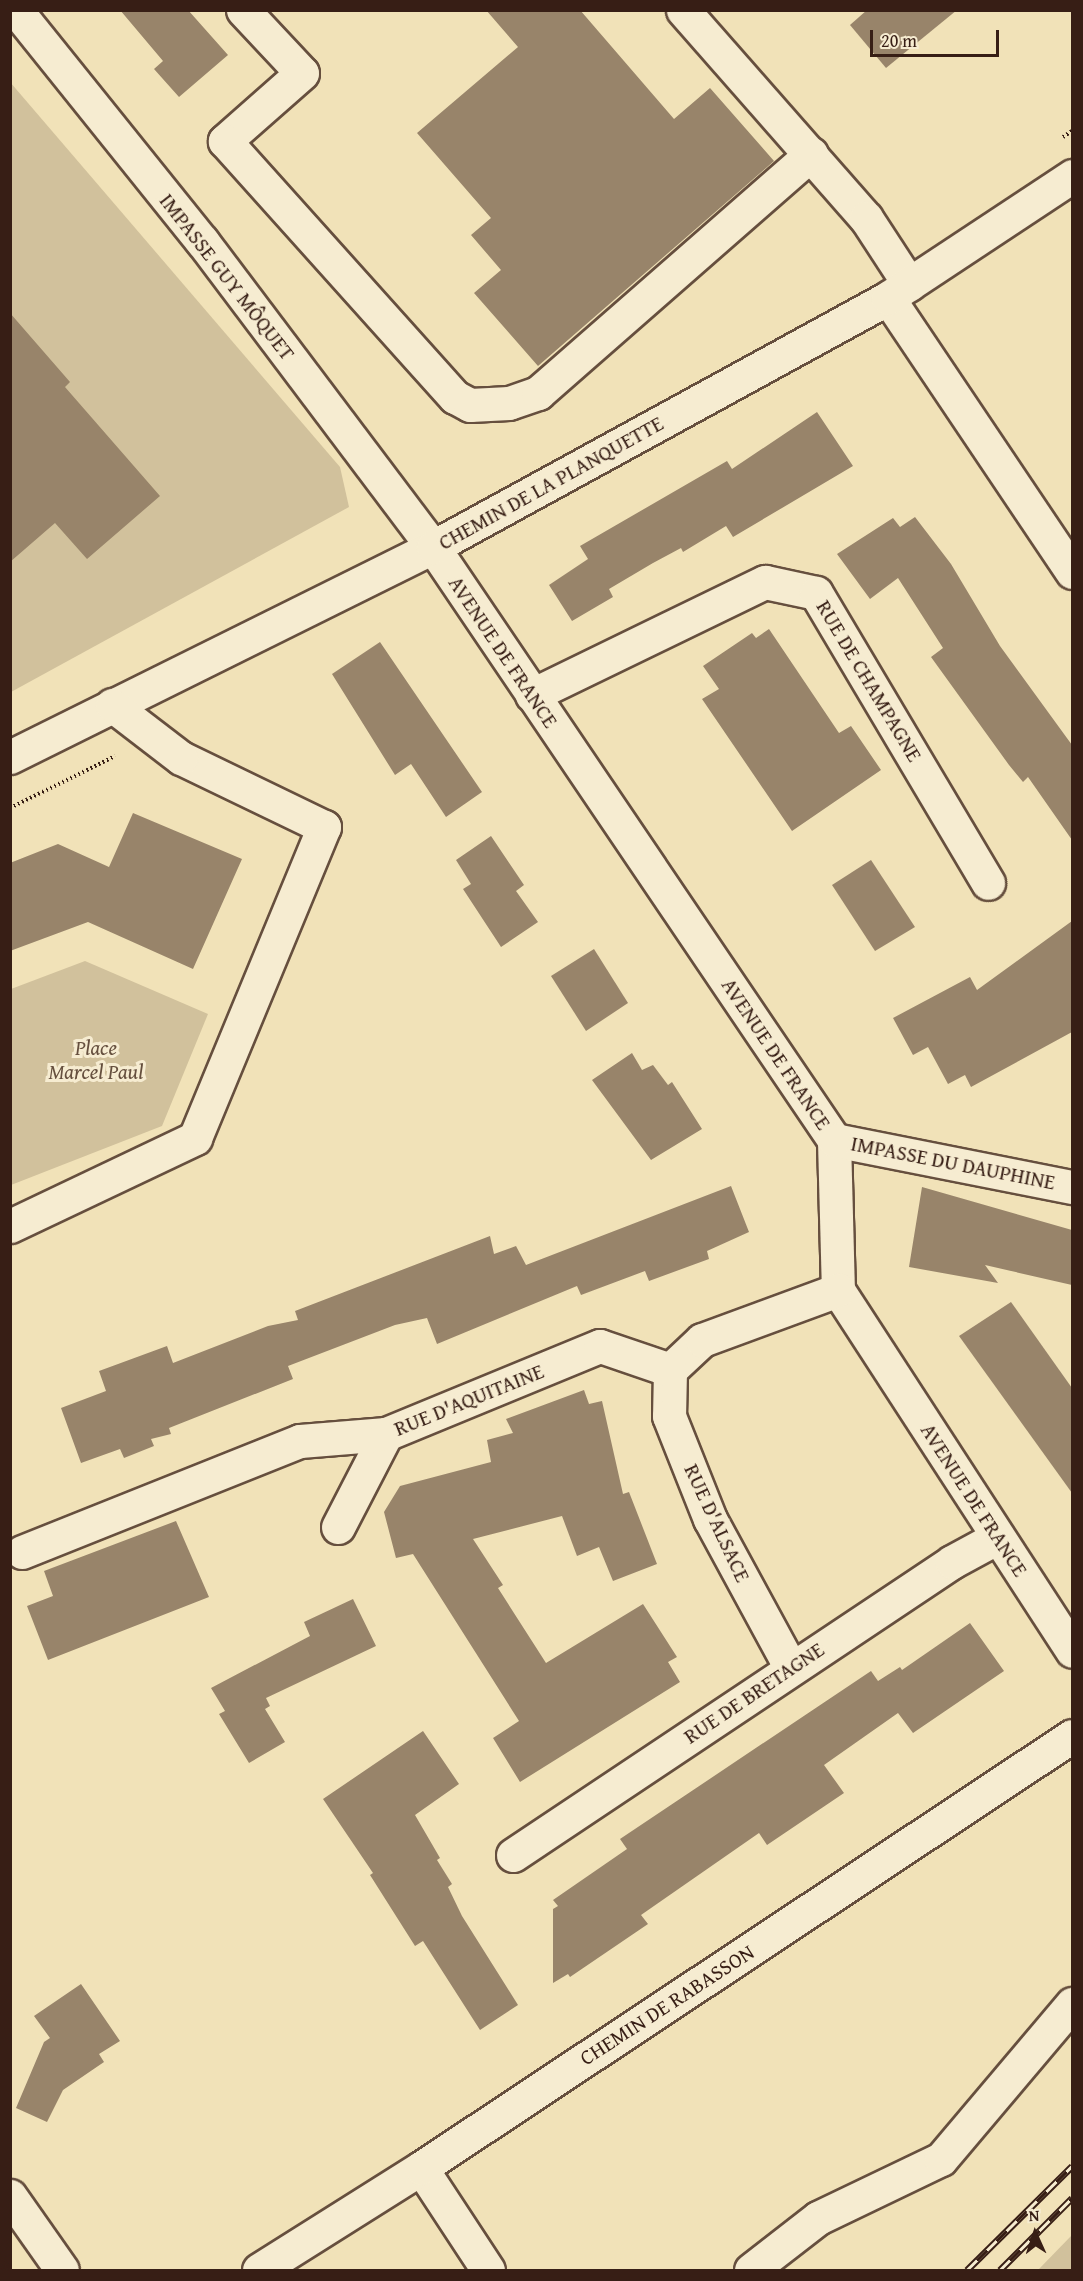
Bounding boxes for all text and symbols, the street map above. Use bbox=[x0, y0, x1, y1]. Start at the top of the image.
scale bar bbox=[873, 18, 1002, 56]
text: 20 m bbox=[881, 27, 917, 54]
street label: IMPASSE GUY MÔQUET bbox=[154, 189, 300, 365]
street label: CHEMIN DE LA PLANQUETTE bbox=[434, 411, 668, 555]
street label: AVENUE DE FRANCE bbox=[443, 572, 563, 732]
street label: RUE DE CHAMPAGNE bbox=[811, 596, 927, 766]
street label: AVENUE DE FRANCE bbox=[716, 974, 836, 1134]
park label: Place Marcel Paul bbox=[49, 1035, 143, 1085]
street label: IMPASSE DU DAUPHINE bbox=[849, 1131, 1057, 1195]
street label: RUE D'AQUITAINE bbox=[391, 1359, 547, 1441]
street label: AVENUE DE FRANCE bbox=[915, 1419, 1033, 1581]
street label: RUE D'ALSACE bbox=[679, 1460, 755, 1586]
street label: RUE DE BRETAGNE bbox=[679, 1637, 829, 1749]
street label: CHEMIN DE RABASSON bbox=[575, 1939, 759, 2071]
north arrow bbox=[1005, 2203, 1065, 2263]
text: N bbox=[1028, 2203, 1040, 2227]

